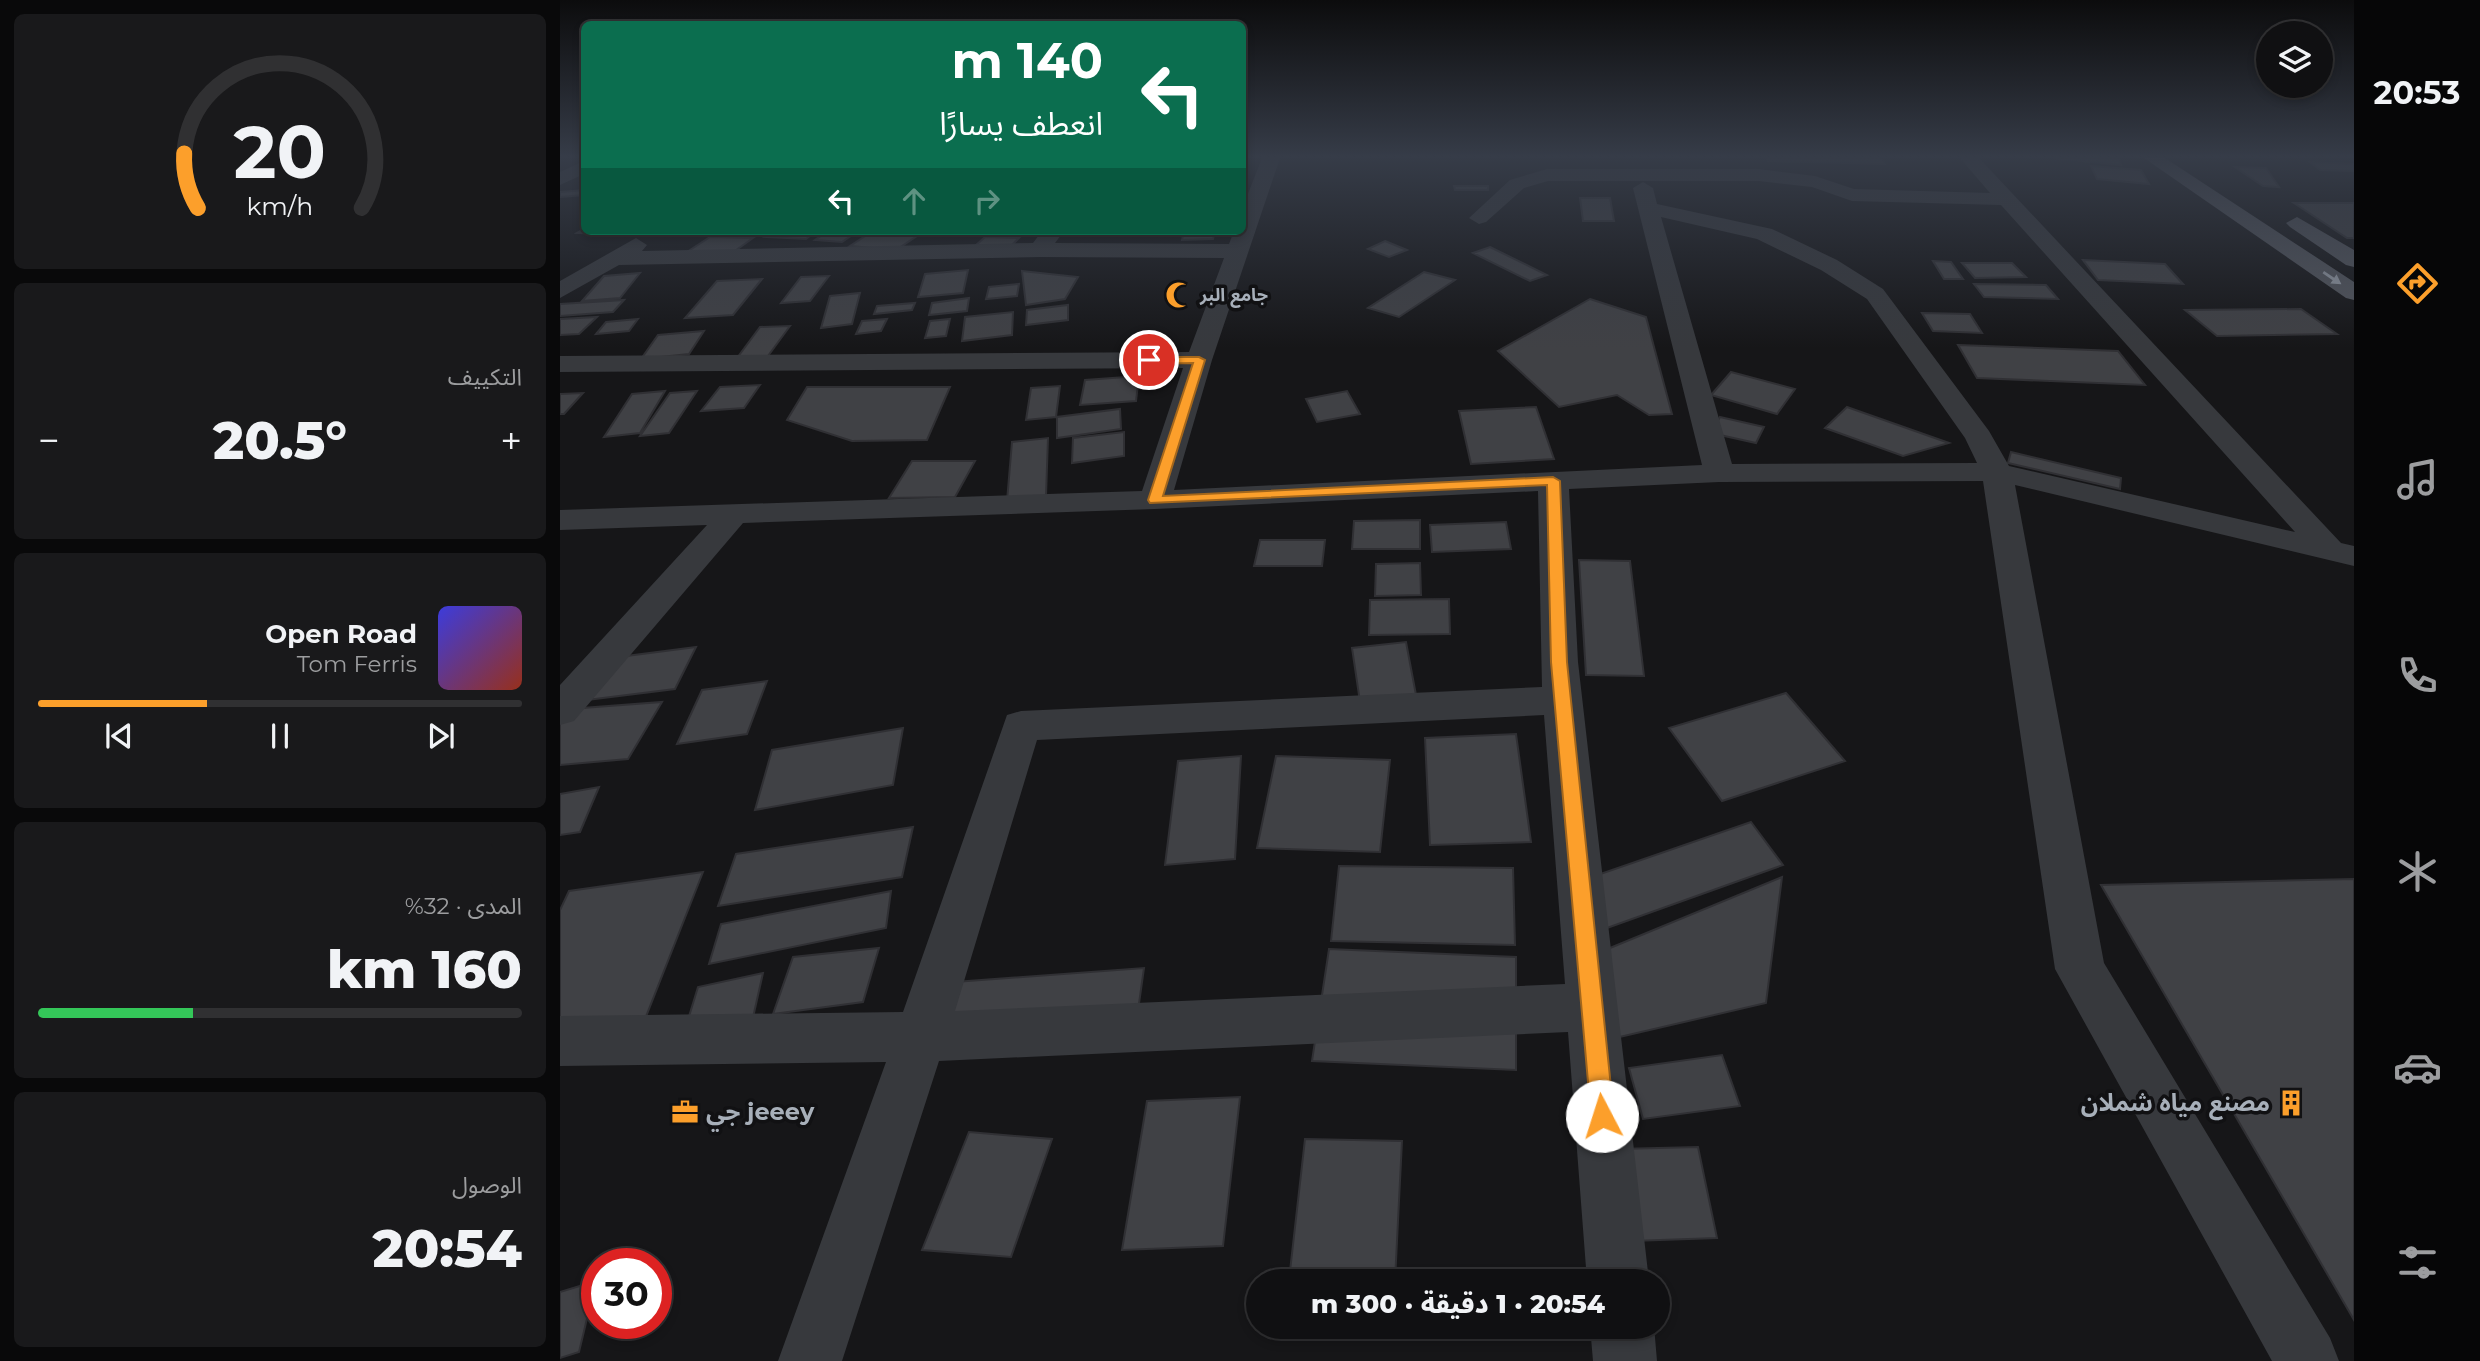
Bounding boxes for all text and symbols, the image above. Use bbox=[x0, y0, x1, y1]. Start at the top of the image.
map controls bbox=[2256, 21, 2333, 98]
button: layers bbox=[2256, 21, 2333, 98]
text: 140 m bbox=[951, 31, 1103, 90]
icon: left bbox=[1127, 49, 1218, 140]
text: 20:53 bbox=[2374, 73, 2460, 112]
text: انعطف يسارًا bbox=[939, 104, 1103, 143]
text: 20 bbox=[234, 108, 326, 196]
icon: left bbox=[822, 182, 860, 220]
icon: ahead bbox=[895, 182, 933, 220]
icon: right bbox=[968, 182, 1006, 220]
text: km/h bbox=[247, 191, 313, 221]
icon: directions bbox=[2393, 259, 2442, 308]
one-way arrow bbox=[2322, 271, 2341, 284]
mosque icon: جامع البر bbox=[1164, 280, 1194, 310]
place label: جامع البر bbox=[1199, 284, 1268, 308]
pin bbox=[1119, 330, 1179, 390]
icon: arrive bbox=[1130, 341, 1168, 379]
text: التكييف bbox=[448, 363, 522, 391]
text: 20.5° bbox=[213, 409, 347, 472]
text: − bbox=[38, 417, 60, 464]
text: + bbox=[500, 417, 522, 464]
icon: music bbox=[2393, 455, 2442, 504]
text: Open Road bbox=[265, 618, 417, 650]
text: Tom Ferris bbox=[297, 650, 417, 678]
icon: phone bbox=[2393, 651, 2442, 700]
icon: previous bbox=[100, 717, 138, 755]
icon: pause bbox=[261, 717, 299, 755]
icon: next bbox=[422, 717, 460, 755]
icon: climate bbox=[2393, 847, 2442, 896]
text: المدى · 32% bbox=[405, 892, 522, 920]
text: 160 km bbox=[327, 938, 522, 1001]
icon: car bbox=[2393, 1043, 2442, 1092]
position arrow bbox=[1565, 1079, 1639, 1153]
place label: مصنع مياه شملان bbox=[2081, 1088, 2270, 1121]
building icon: مصنع مياه شملان bbox=[2276, 1088, 2306, 1118]
office icon: جي jeeey bbox=[670, 1097, 700, 1127]
place label: جي jeeey bbox=[706, 1097, 815, 1132]
text: الوصول bbox=[452, 1171, 522, 1199]
text: 20:54 bbox=[373, 1217, 522, 1280]
icon: filters bbox=[2393, 1238, 2442, 1287]
speed limit sign: 30 bbox=[581, 1248, 672, 1339]
text: 20:54 · 1 دقيقة · 300 m bbox=[1311, 1288, 1605, 1320]

